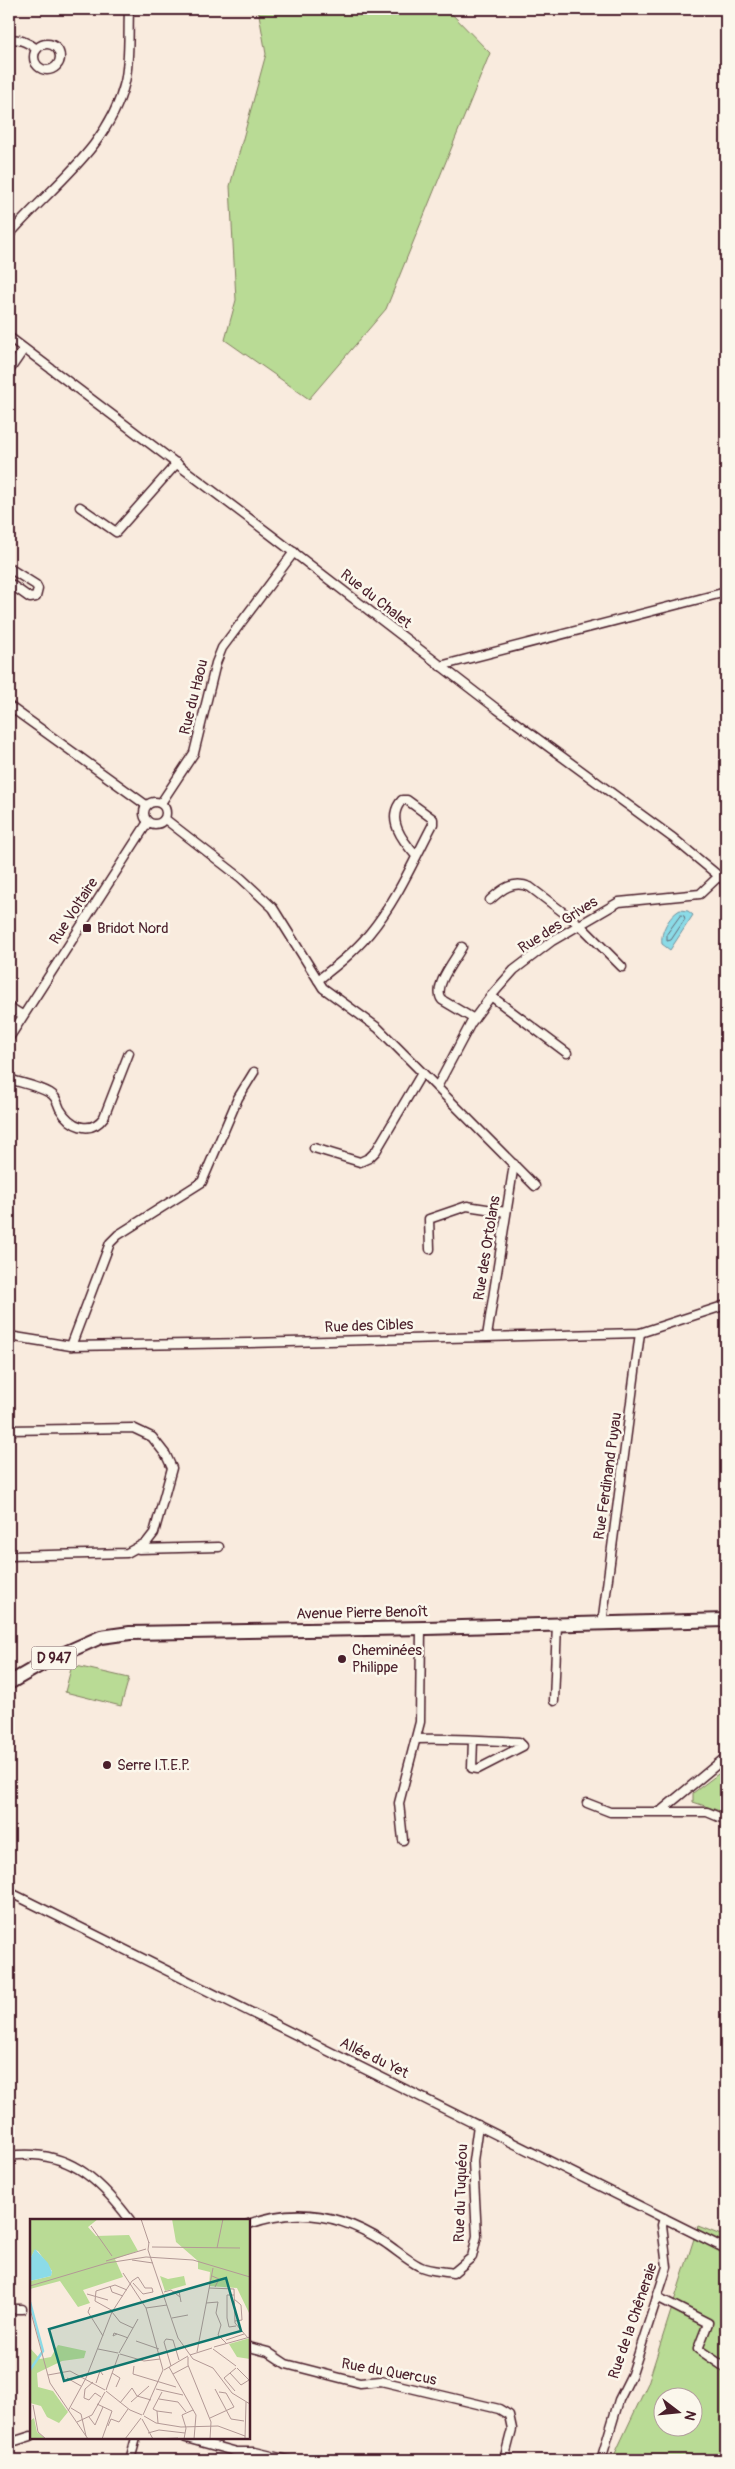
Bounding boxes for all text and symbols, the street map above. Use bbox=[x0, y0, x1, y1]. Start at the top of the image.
street label: Rue du Chalet bbox=[337, 565, 416, 633]
street label: Rue du Haou bbox=[175, 657, 213, 737]
street label: Rue Voltaire bbox=[45, 874, 103, 948]
street label: Rue des Grives bbox=[515, 892, 602, 958]
place label: Bridot Nord bbox=[97, 919, 169, 938]
marker: Bridot Nord bbox=[81, 922, 93, 934]
street label: Rue des Ortolans bbox=[469, 1194, 505, 1302]
street label: Rue des Cibles bbox=[324, 1315, 414, 1337]
street label: Rue Ferdinand Puyau bbox=[590, 1411, 626, 1541]
street label: Avenue Pierre Benoît bbox=[296, 1602, 429, 1624]
place label: Cheminées Philippe bbox=[352, 1641, 422, 1677]
road number: D 947 bbox=[32, 1646, 76, 1670]
marker: Cheminées Philippe bbox=[336, 1653, 348, 1665]
place label: Serre I.T.E.P. bbox=[117, 1756, 190, 1775]
marker: Serre I.T.E.P. bbox=[101, 1759, 113, 1771]
street label: Allée du Yet bbox=[337, 2033, 412, 2083]
street label: Rue du Tuquéou bbox=[450, 2143, 472, 2243]
inset map bbox=[30, 2219, 250, 2439]
street label: Rue de la Chêneraie bbox=[604, 2260, 662, 2381]
street label: Rue du Quercus bbox=[340, 2354, 438, 2390]
north arrow bbox=[652, 2386, 702, 2436]
text: N bbox=[681, 2409, 699, 2422]

